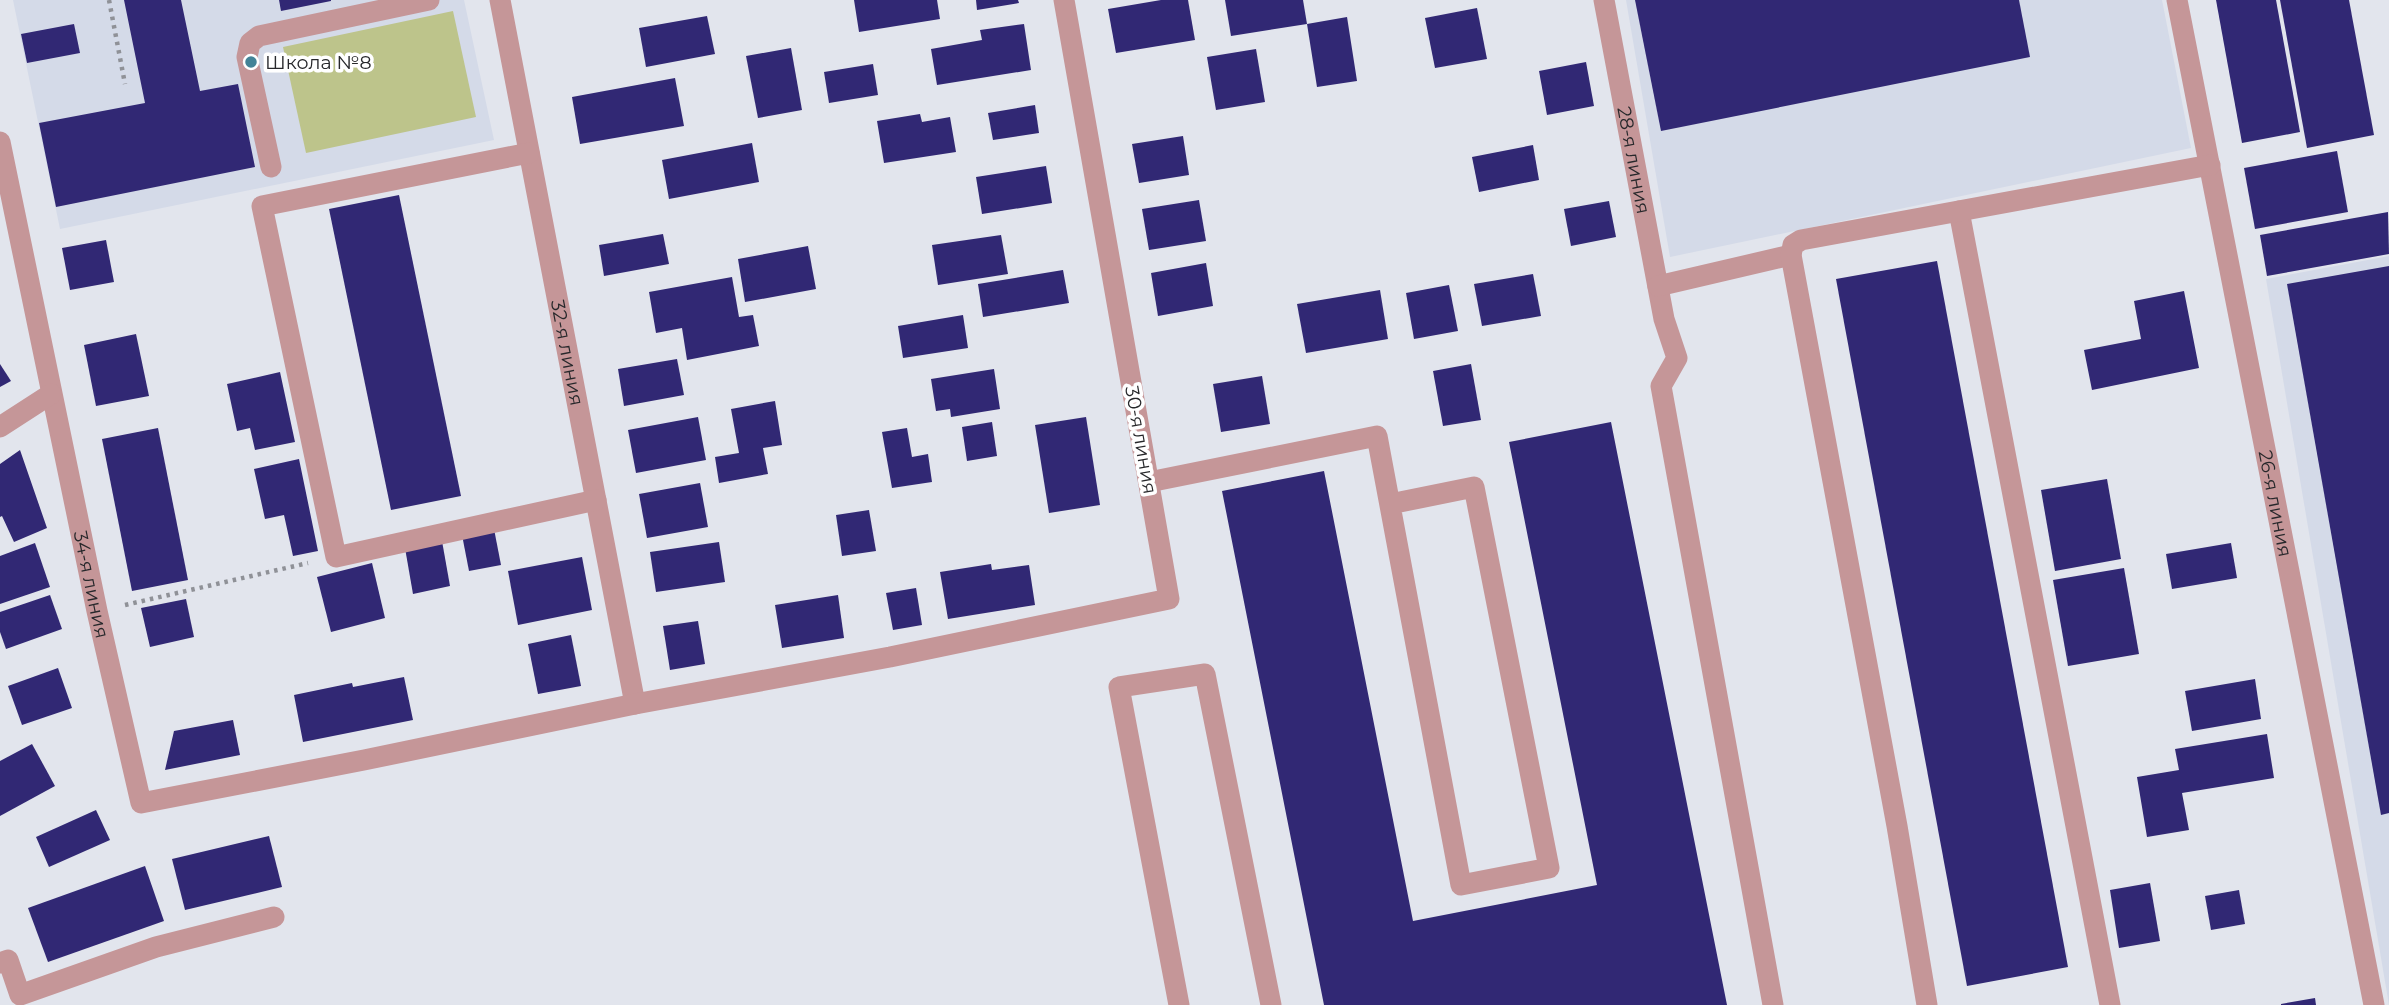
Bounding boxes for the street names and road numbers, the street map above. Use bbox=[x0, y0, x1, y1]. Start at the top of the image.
street label: 28-я линия bbox=[1613, 105, 1655, 216]
street label: 32-я линия bbox=[546, 298, 589, 407]
street label: 30-я линия bbox=[1120, 384, 1162, 496]
street label: 26-я линия bbox=[2254, 448, 2297, 559]
street label: 34-я линия bbox=[69, 529, 114, 641]

